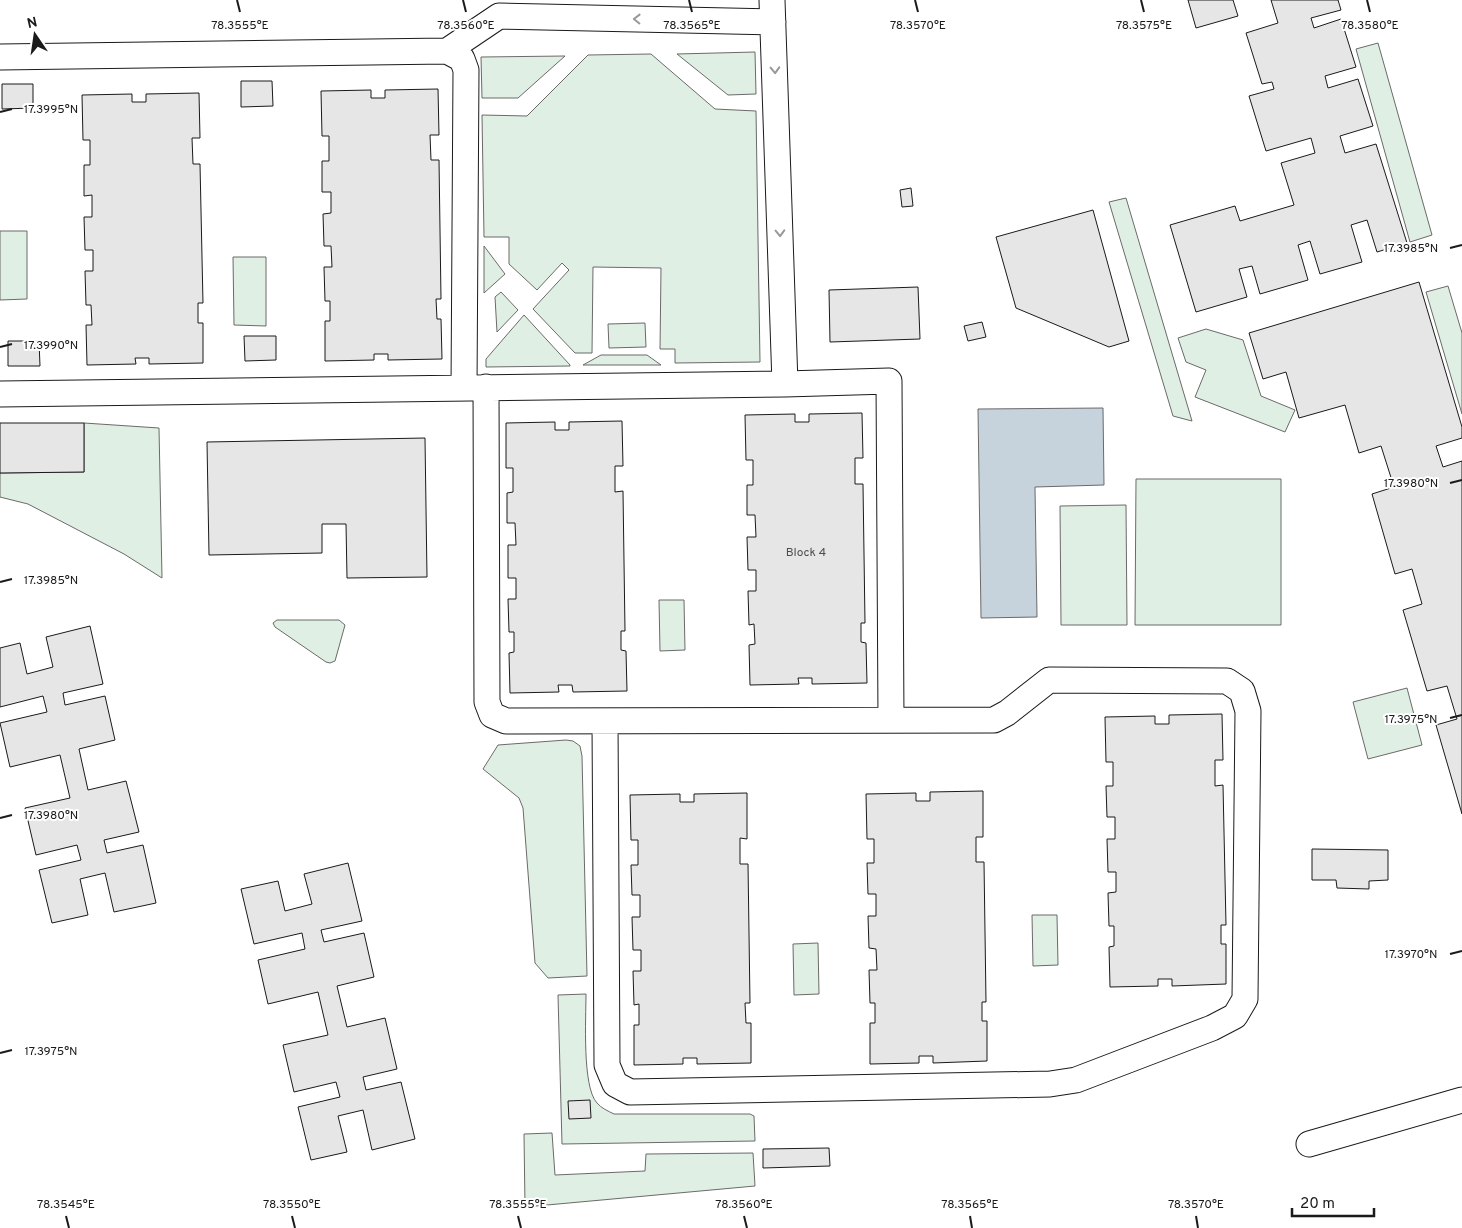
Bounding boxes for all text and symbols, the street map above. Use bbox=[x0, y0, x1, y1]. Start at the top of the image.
north arrow bbox=[10, 10, 60, 60]
one-way arrow bbox=[633, 13, 641, 24]
text: N bbox=[26, 14, 39, 33]
text: 78.3555°E bbox=[211, 18, 269, 34]
text: 78.3560°E bbox=[437, 18, 495, 34]
text: 78.3565°E bbox=[663, 18, 721, 34]
text: 78.3570°E bbox=[890, 18, 946, 34]
text: 78.3575°E bbox=[1116, 18, 1172, 34]
text: 78.3580°E bbox=[1341, 18, 1399, 34]
one-way arrow bbox=[770, 67, 780, 75]
text: 17.3995°N bbox=[24, 102, 78, 118]
one-way arrow bbox=[775, 229, 786, 237]
text: 17.3985°N bbox=[1384, 241, 1438, 257]
text: 17.3990°N bbox=[24, 338, 78, 354]
text: 17.3980°N bbox=[1384, 476, 1438, 492]
house number: Block 4 bbox=[786, 545, 826, 561]
text: 17.3985°N bbox=[24, 573, 78, 589]
text: 17.3975°N bbox=[1384, 712, 1438, 728]
text: 17.3980°N bbox=[24, 808, 78, 824]
text: 17.3970°N bbox=[1385, 947, 1438, 963]
text: 17.3975°N bbox=[24, 1044, 78, 1060]
scale bar bbox=[1292, 1186, 1374, 1218]
text: 20 m bbox=[1300, 1195, 1335, 1214]
text: 78.3545°E bbox=[37, 1197, 95, 1213]
text: 78.3550°E bbox=[263, 1197, 321, 1213]
text: 78.3555°E bbox=[489, 1197, 547, 1213]
text: 78.3560°E bbox=[715, 1197, 773, 1213]
text: 78.3565°E bbox=[941, 1197, 999, 1213]
text: 78.3570°E bbox=[1168, 1197, 1224, 1213]

